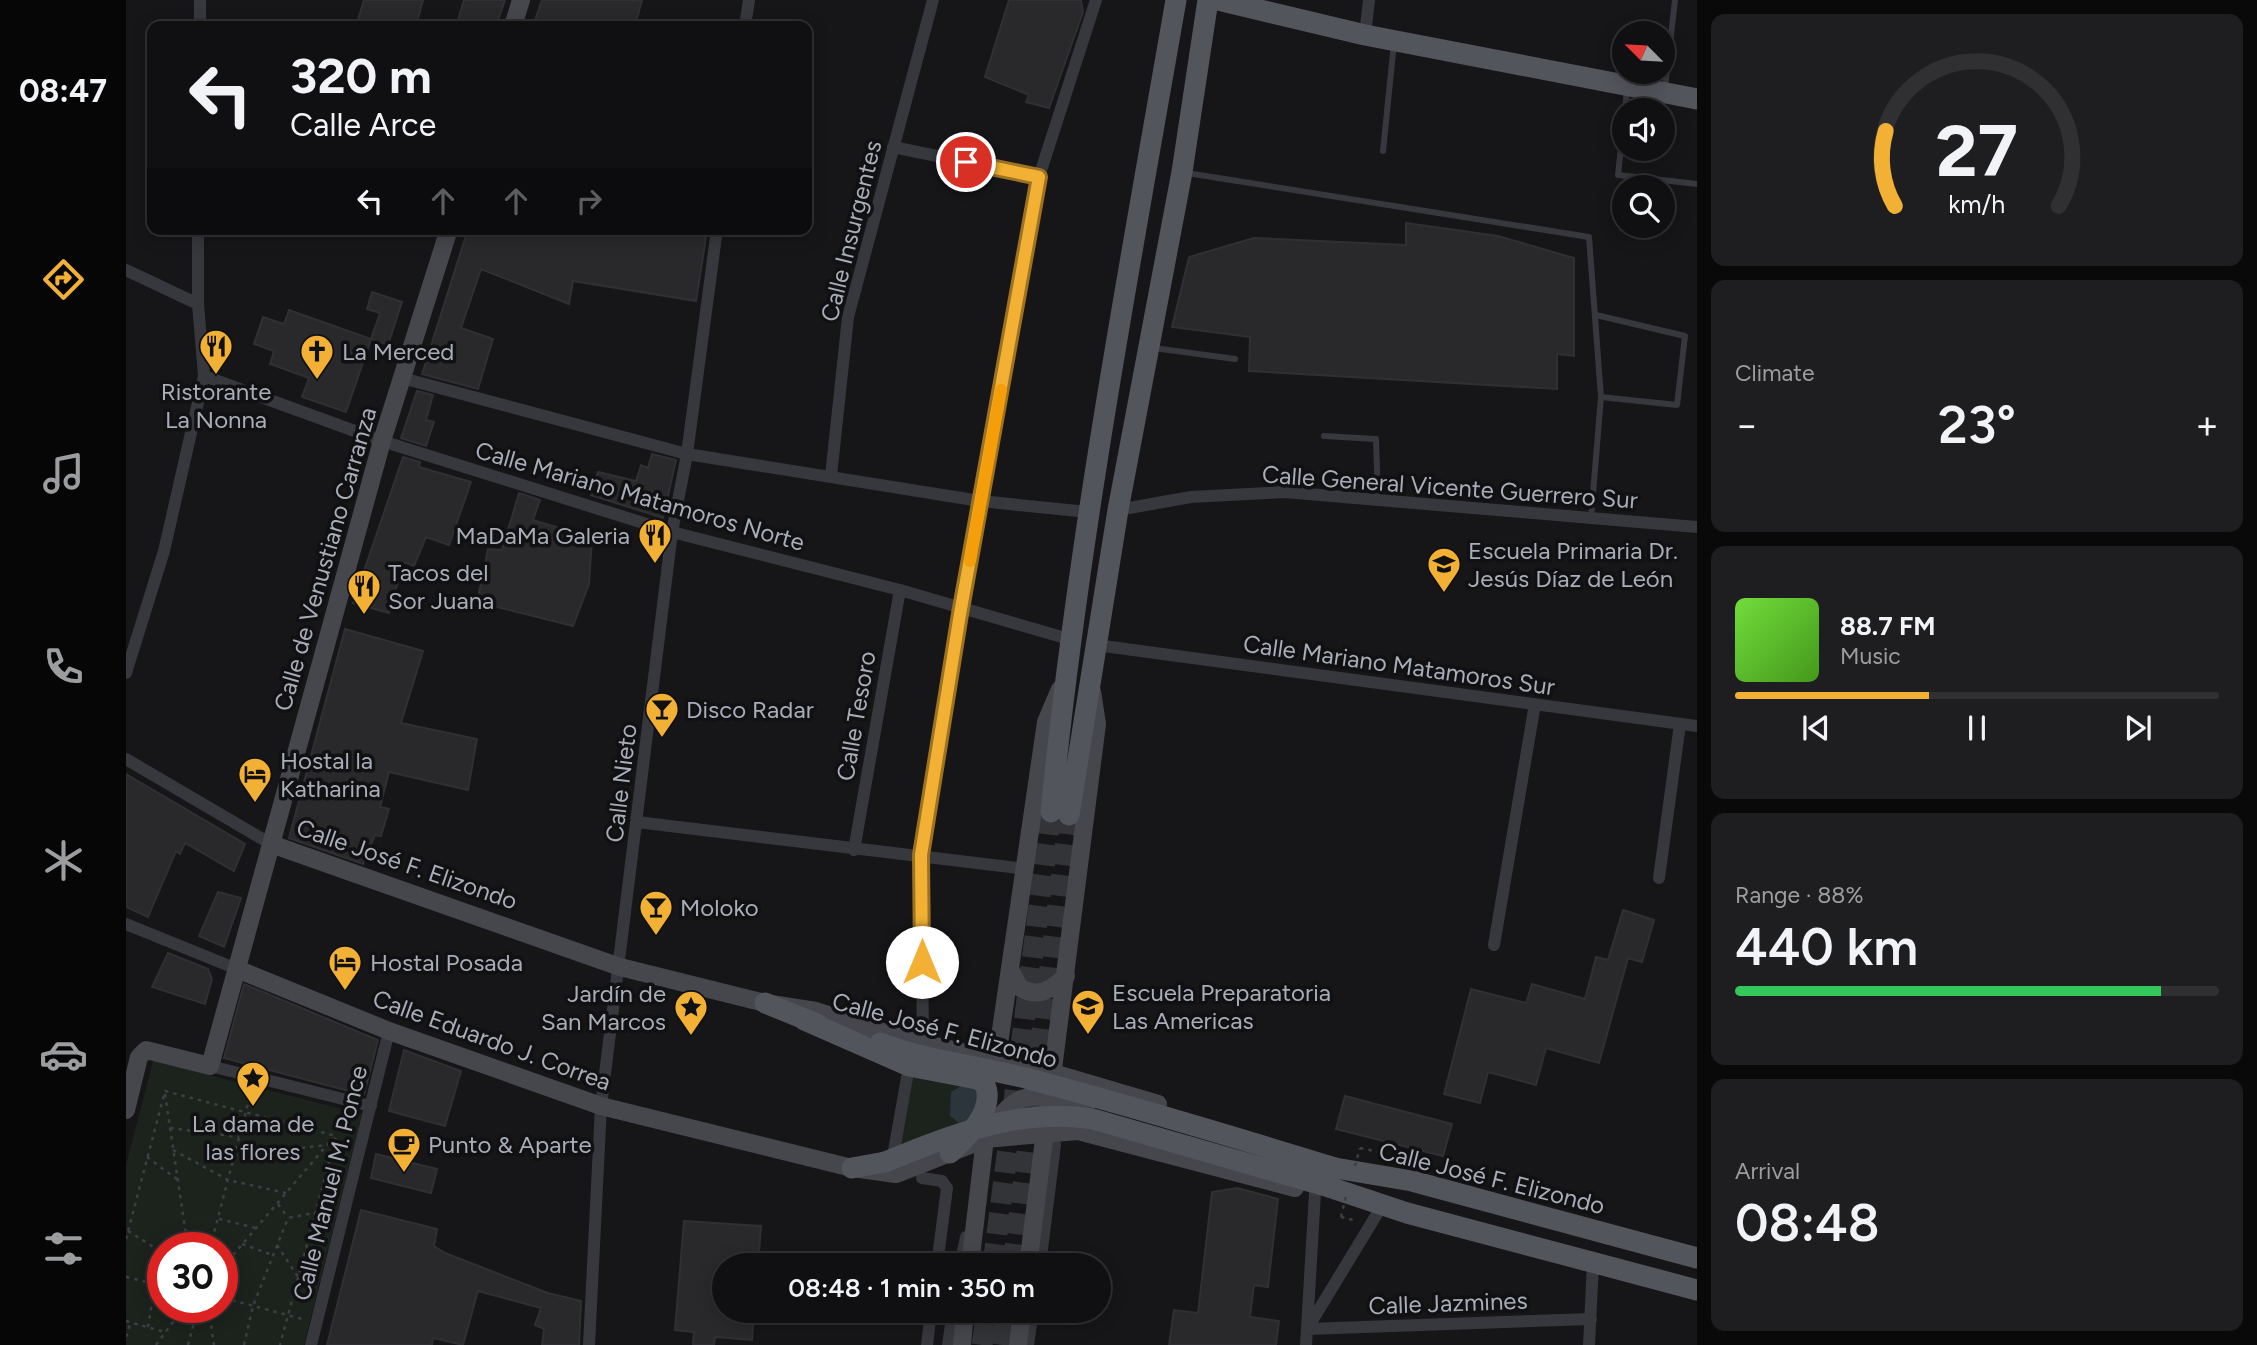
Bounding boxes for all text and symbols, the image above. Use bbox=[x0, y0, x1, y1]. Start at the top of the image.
north arrow bbox=[1612, 21, 1675, 84]
map controls bbox=[1612, 21, 1675, 238]
text: 320 m bbox=[290, 46, 432, 105]
icon: left bbox=[175, 49, 266, 140]
text: 08:47 bbox=[19, 72, 107, 110]
button: sound bbox=[1612, 98, 1675, 161]
text: Calle Arce bbox=[290, 106, 436, 144]
text: 27 bbox=[1936, 107, 2018, 194]
pin bbox=[936, 132, 996, 192]
street label: Calle Insurgentes bbox=[814, 137, 888, 325]
icon: arrive bbox=[947, 143, 985, 181]
button: search bbox=[1612, 175, 1675, 238]
icon: left bbox=[351, 182, 389, 220]
icon: ahead bbox=[424, 182, 462, 220]
icon: ahead bbox=[497, 182, 535, 220]
icon: right bbox=[570, 182, 608, 220]
text: km/h bbox=[1948, 189, 2006, 219]
icon: directions bbox=[39, 255, 88, 304]
restaurant icon: Ristorante La Nonna bbox=[197, 327, 235, 376]
church icon: La Merced bbox=[298, 332, 336, 381]
place label: La Merced bbox=[342, 337, 454, 366]
text: Climate bbox=[1735, 359, 1814, 387]
place label: Ristorante La Nonna bbox=[161, 377, 271, 434]
text: 23° bbox=[1938, 394, 2016, 456]
text: − bbox=[1735, 402, 1759, 448]
text: + bbox=[2195, 402, 2219, 448]
street label: Calle de Venustiano Carranza bbox=[268, 404, 382, 714]
street label: Calle Mariano Matamoros Norte bbox=[472, 435, 808, 557]
icon: music bbox=[39, 449, 88, 498]
street label: Calle General Vicente Guerrero Sur bbox=[1261, 459, 1639, 515]
restaurant icon: MaDaMa Galeria bbox=[636, 516, 674, 565]
place label: MaDaMa Galeria bbox=[455, 521, 630, 550]
place label: Escuela Primaria Dr. Jesús Díaz de León bbox=[1468, 536, 1678, 593]
school or university icon: Escuela Primaria Dr. Jesús Díaz de León bbox=[1425, 545, 1463, 594]
place label: Tacos del Sor Juana bbox=[388, 558, 494, 615]
restaurant icon: Tacos del Sor Juana bbox=[345, 567, 383, 616]
text: 88.7 FM bbox=[1840, 610, 1936, 642]
street label: Calle Mariano Matamoros Sur bbox=[1241, 629, 1557, 701]
icon: phone bbox=[39, 642, 88, 691]
text: Music bbox=[1840, 642, 1901, 670]
street label: Calle Tesoro bbox=[830, 649, 882, 783]
bar icon: Disco Radar bbox=[643, 690, 681, 739]
place label: Disco Radar bbox=[686, 695, 814, 724]
icon: previous bbox=[1797, 709, 1835, 747]
icon: pause bbox=[1958, 709, 1996, 747]
icon: next bbox=[2119, 709, 2157, 747]
street label: Calle Nieto bbox=[599, 722, 643, 844]
place label: Hostal la Katharina bbox=[280, 746, 381, 803]
hotel icon: Hostal la Katharina bbox=[236, 755, 274, 804]
street label: Calle José F. Elizondo bbox=[293, 813, 521, 915]
icon: climate bbox=[39, 836, 88, 885]
text: Range · 88% bbox=[1735, 881, 1864, 909]
bar icon: Moloko bbox=[637, 888, 675, 937]
place label: Moloko bbox=[680, 893, 759, 922]
text: 440 km bbox=[1735, 916, 1918, 978]
position arrow bbox=[885, 925, 959, 999]
hotel icon: Hostal Posada bbox=[326, 943, 364, 992]
place label: Hostal Posada bbox=[370, 948, 523, 977]
place label: Escuela Preparatoria Las Americas bbox=[1112, 978, 1331, 1035]
place label: Jardín de San Marcos bbox=[541, 979, 666, 1036]
street label: Calle Eduardo J. Correa bbox=[369, 983, 615, 1097]
street label: Calle José F. Elizondo bbox=[829, 986, 1061, 1074]
school or university icon: Escuela Preparatoria Las Americas bbox=[1069, 987, 1107, 1036]
place icon: Jardín de San Marcos bbox=[672, 988, 710, 1037]
icon: car bbox=[39, 1030, 88, 1079]
place icon: La dama de las flores bbox=[234, 1059, 272, 1108]
street label: Calle Manuel M. Ponce bbox=[287, 1063, 373, 1303]
place label: La dama de las flores bbox=[192, 1109, 314, 1166]
cafe icon: Punto & Aparte bbox=[385, 1125, 423, 1174]
place label: Punto & Aparte bbox=[428, 1130, 592, 1159]
street label: Calle José F. Elizondo bbox=[1376, 1136, 1608, 1220]
text: Arrival bbox=[1735, 1157, 1800, 1185]
text: 08:48 bbox=[1735, 1192, 1880, 1254]
icon: filters bbox=[39, 1224, 88, 1273]
speed limit sign: 30 bbox=[147, 1232, 238, 1323]
text: 08:48 · 1 min · 350 m bbox=[788, 1272, 1035, 1304]
street label: Calle Jazmines bbox=[1368, 1286, 1528, 1320]

